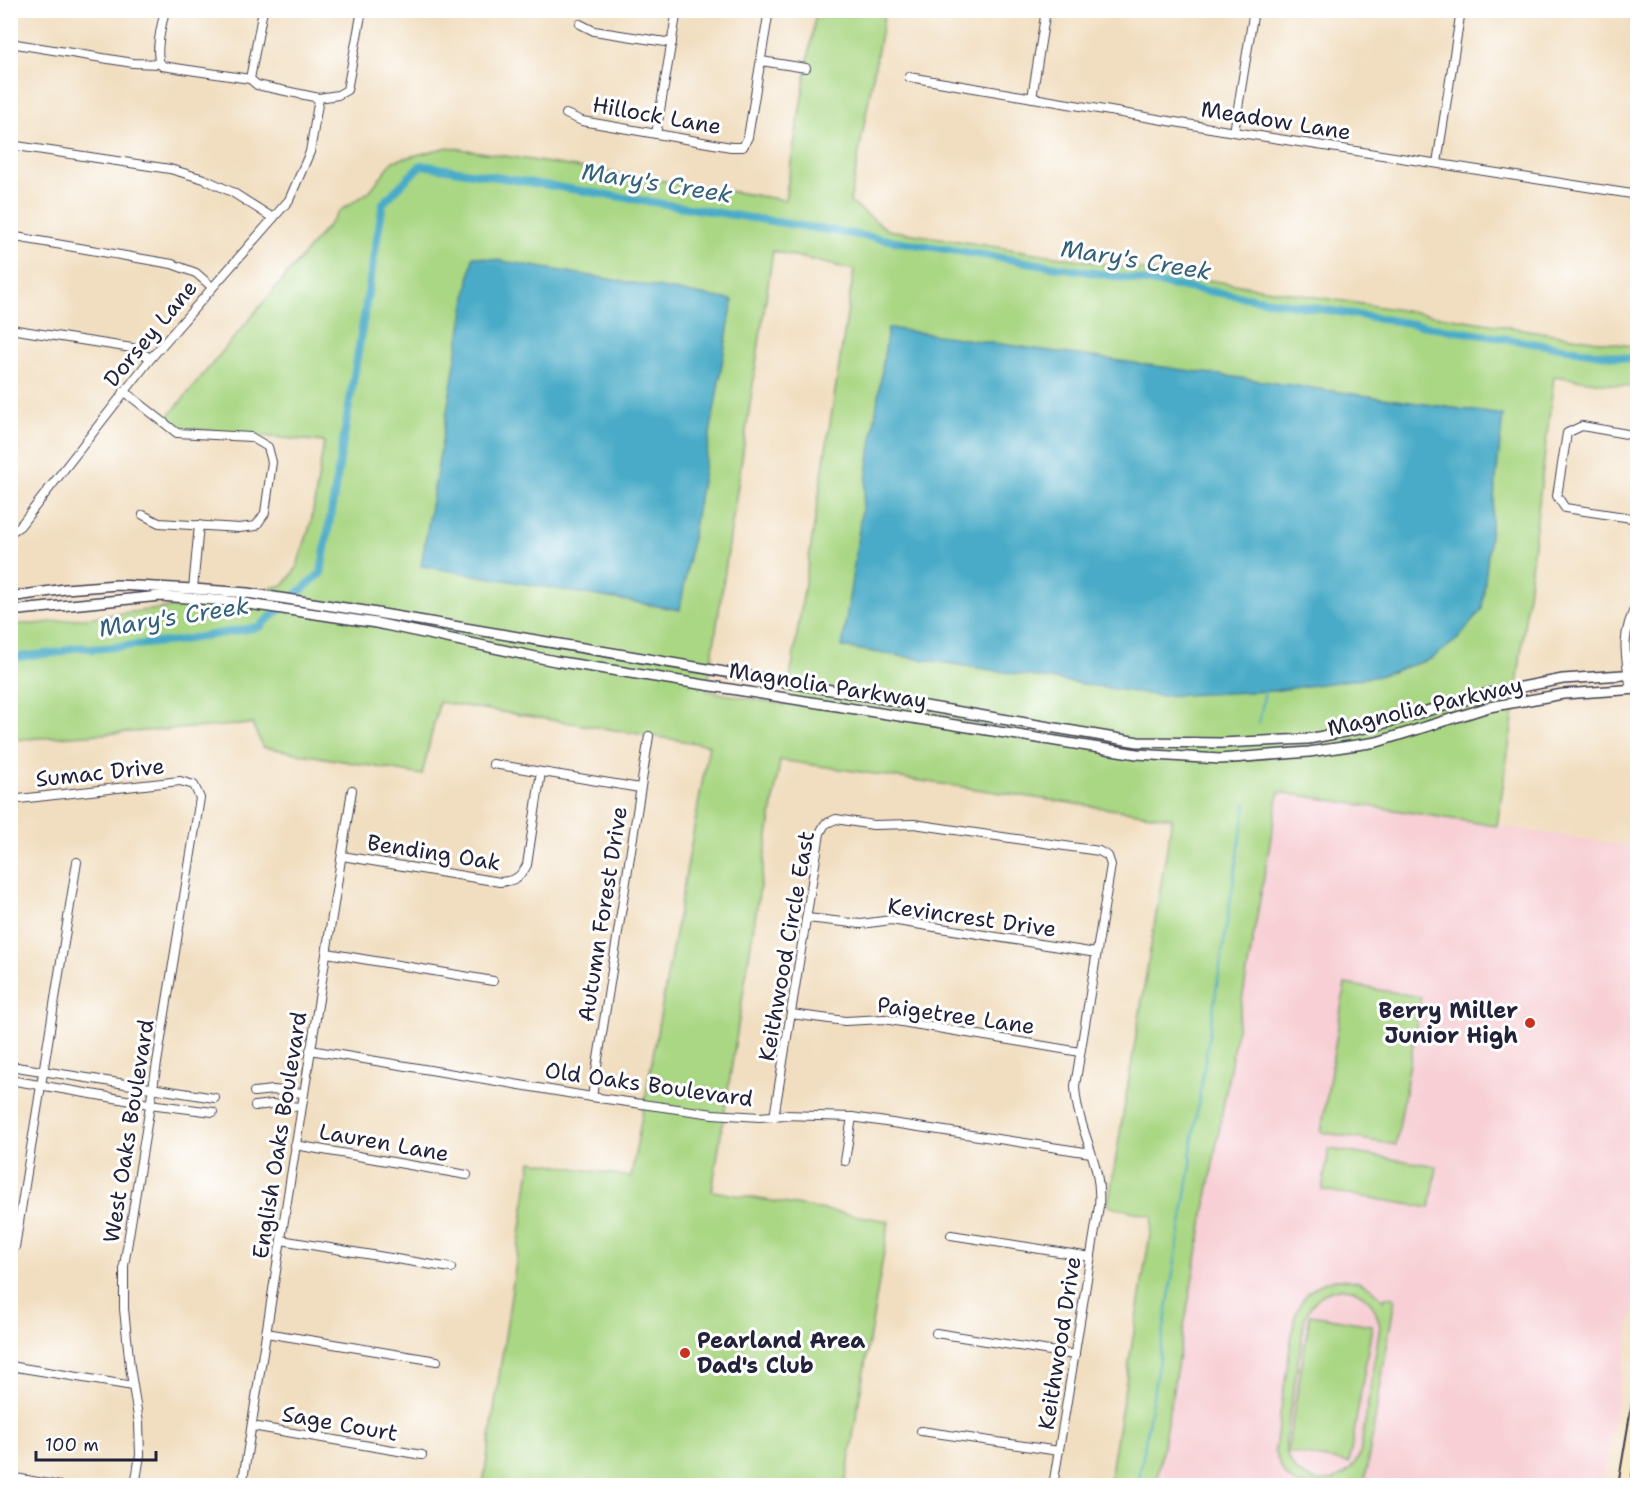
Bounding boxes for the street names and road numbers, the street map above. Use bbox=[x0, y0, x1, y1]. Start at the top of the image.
street label: Hillock Lane bbox=[590, 90, 724, 141]
street label: Meadow Lane bbox=[1199, 94, 1353, 147]
street label: Dorsey Lane bbox=[97, 274, 204, 393]
street label: Magnolia Parkway bbox=[727, 656, 929, 715]
street label: Magnolia Parkway bbox=[1324, 670, 1526, 743]
street label: Sumac Drive bbox=[34, 751, 166, 794]
street label: Autumn Forest Drive bbox=[571, 804, 634, 1024]
street label: Bending Oak bbox=[365, 828, 503, 877]
street label: Keithwood Circle East bbox=[752, 829, 821, 1064]
street label: Kevincrest Drive bbox=[886, 891, 1058, 944]
street label: Paigetree Lane bbox=[875, 990, 1037, 1041]
street label: English Oaks Boulevard bbox=[246, 1009, 313, 1261]
street label: West Oaks Boulevard bbox=[97, 1017, 160, 1245]
street label: Old Oaks Boulevard bbox=[543, 1056, 755, 1113]
street label: Lauren Lane bbox=[317, 1117, 451, 1168]
street label: Keithwood Drive bbox=[1031, 1254, 1088, 1432]
street label: Sage Court bbox=[280, 1399, 400, 1448]

